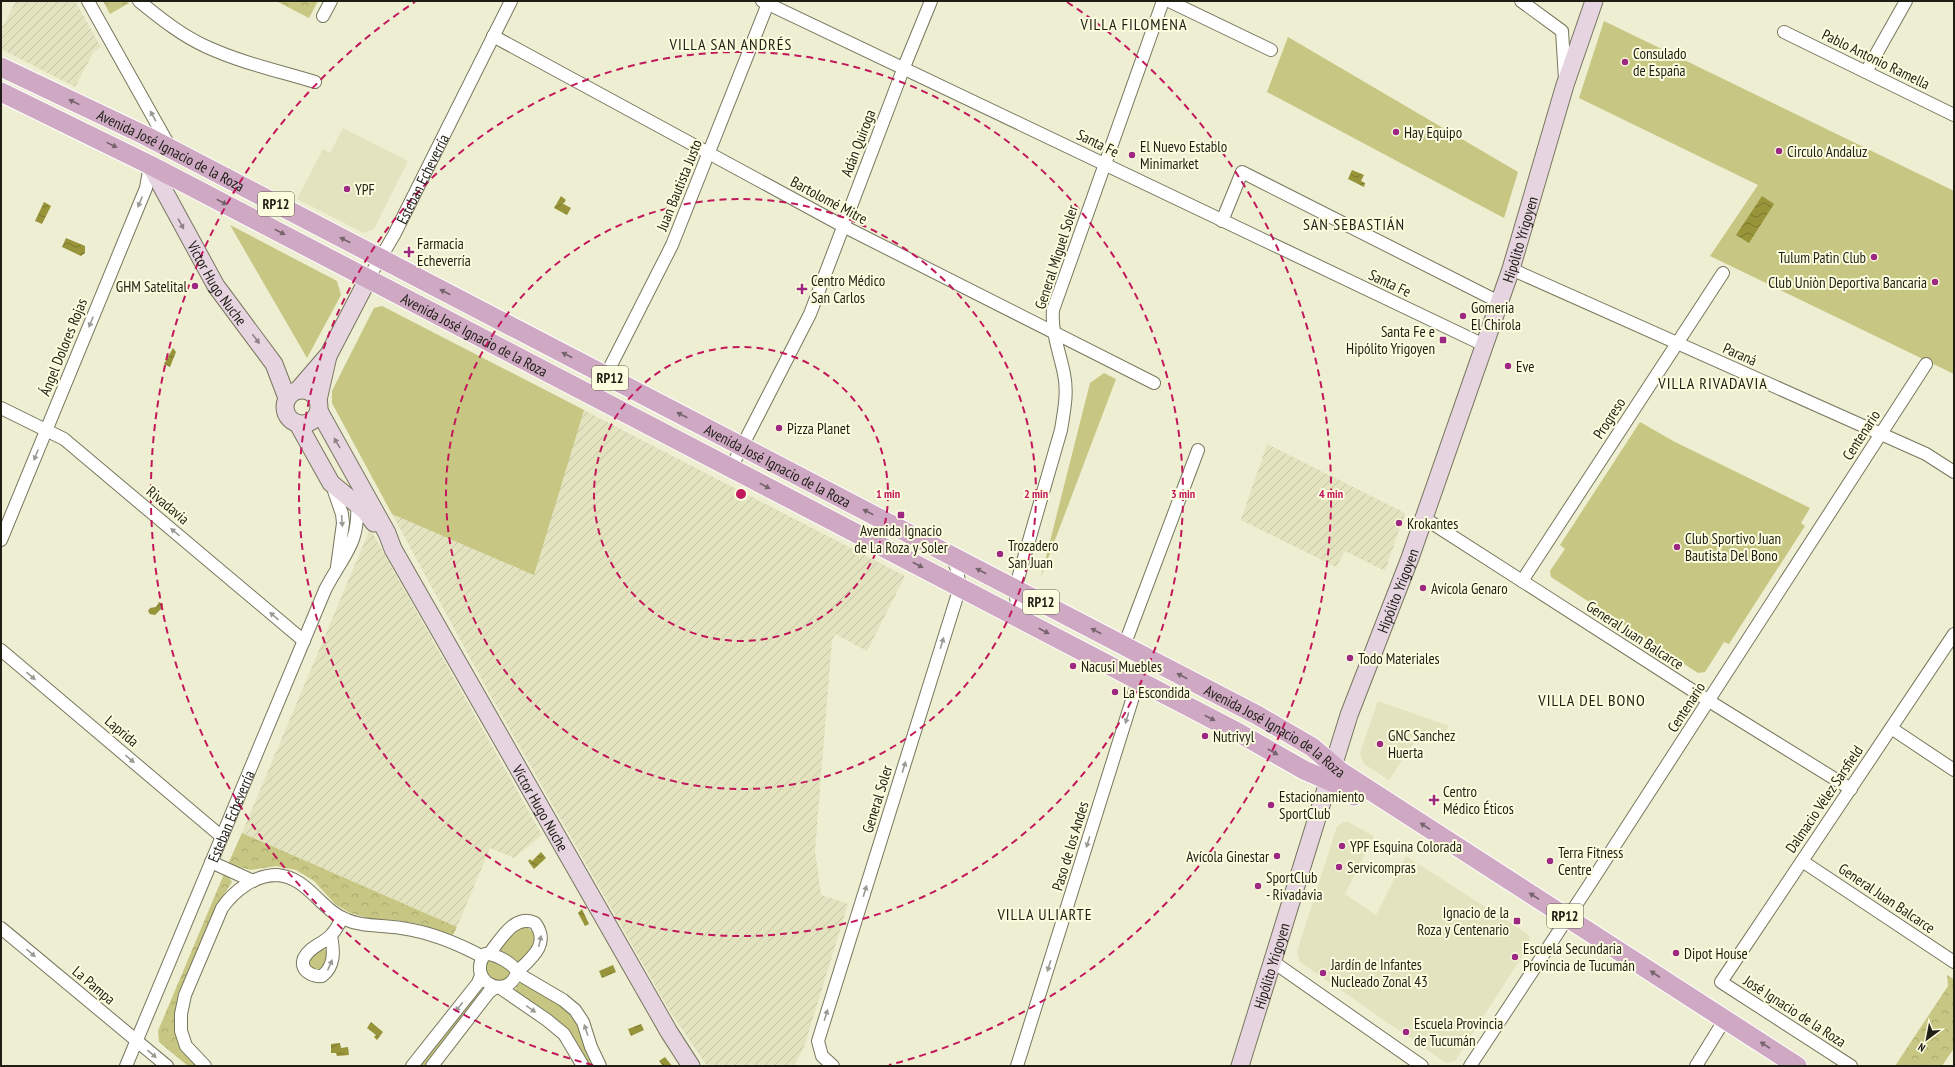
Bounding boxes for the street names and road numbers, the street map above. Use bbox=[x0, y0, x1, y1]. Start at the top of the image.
street label: Pablo Antonio Ramella bbox=[1819, 25, 1933, 93]
street label: Avenida José Ignacio de la Roza bbox=[94, 105, 248, 195]
street label: Adán Quiroga bbox=[837, 107, 879, 179]
street label: Santa Fe bbox=[1074, 125, 1122, 161]
street label: Esteban Echeverría bbox=[392, 131, 453, 227]
street label: Juan Bautista Justo bbox=[652, 137, 706, 234]
street label: Bartolomé Mitre bbox=[787, 172, 871, 228]
road number: RP12 bbox=[258, 192, 294, 216]
street label: Hipólito Yrigoyen bbox=[1498, 194, 1541, 285]
street label: General Miguel Soler bbox=[1030, 202, 1082, 312]
street label: Víctor Hugo Nuche bbox=[183, 237, 251, 329]
street label: Santa Fe bbox=[1366, 265, 1414, 301]
street label: Avenida José Ignacio de la Roza bbox=[398, 288, 551, 380]
street label: Ángel Dolores Rojas bbox=[35, 296, 91, 398]
street label: Paraná bbox=[1720, 338, 1760, 370]
road number: RP12 bbox=[592, 366, 628, 390]
street label: Progreso bbox=[1589, 394, 1629, 442]
street label: Centenario bbox=[1838, 406, 1884, 464]
street label: Avenida José Ignacio de la Roza bbox=[701, 419, 854, 511]
street label: Rivadavia bbox=[143, 482, 193, 528]
street label: Hipólito Yrigoyen bbox=[1372, 546, 1422, 636]
road number: RP12 bbox=[1023, 590, 1059, 614]
street label: General Juan Balcarce bbox=[1583, 596, 1687, 674]
street label: Centenario bbox=[1663, 678, 1709, 736]
street label: Avenida José Ignacio de la Roza bbox=[1201, 680, 1349, 781]
street label: Laprida bbox=[101, 711, 143, 751]
street label: Dalmacio Vélez Sarsfield bbox=[1781, 742, 1867, 856]
street label: Víctor Hugo Nuche bbox=[508, 761, 573, 854]
street label: General Soler bbox=[858, 762, 897, 835]
street label: Esteban Echeverría bbox=[203, 767, 258, 865]
street label: Paso de los Andes bbox=[1047, 799, 1093, 893]
street label: General Juan Balcarce bbox=[1835, 859, 1939, 937]
road number: RP12 bbox=[1547, 904, 1583, 928]
street label: Hipólito Yrigoyen bbox=[1249, 920, 1293, 1011]
street label: La Pampa bbox=[69, 962, 119, 1008]
street label: José Ignacio de la Roza bbox=[1739, 970, 1850, 1051]

